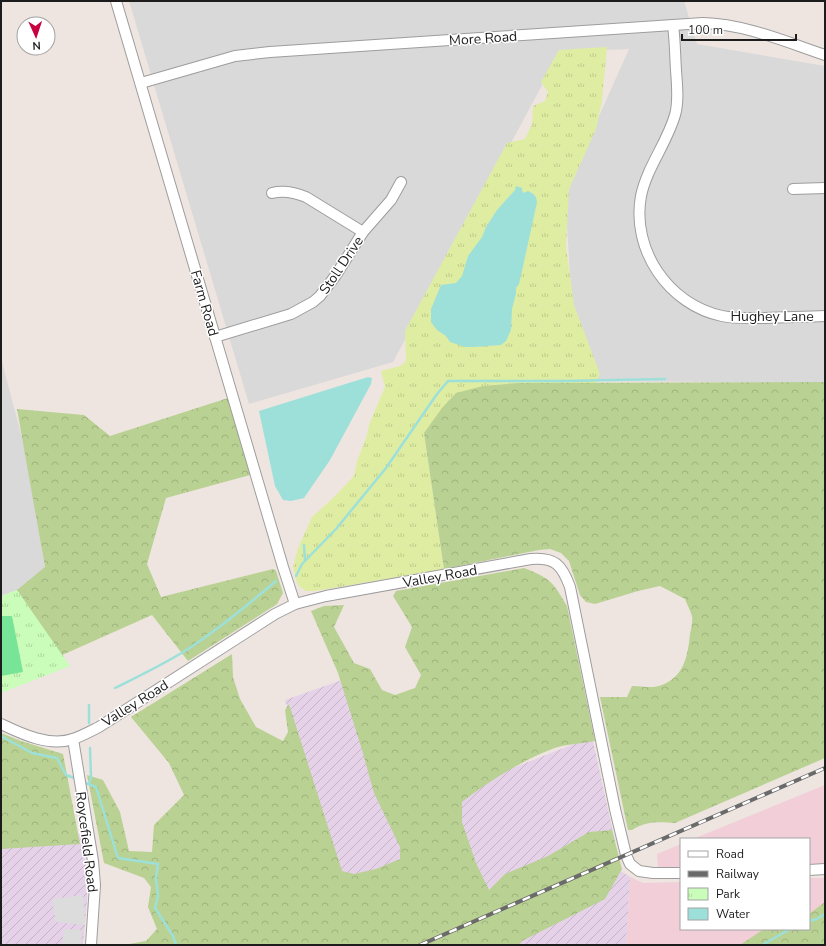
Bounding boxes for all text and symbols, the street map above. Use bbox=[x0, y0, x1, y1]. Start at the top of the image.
north arrow bbox=[16, 16, 56, 56]
scale bar bbox=[682, 16, 796, 42]
text: 100 m bbox=[688, 22, 723, 38]
street label: More Road bbox=[448, 27, 518, 50]
text: N bbox=[32, 38, 41, 53]
street label: Stoll Drive bbox=[315, 232, 368, 298]
street label: Farm Road bbox=[186, 268, 223, 338]
street label: Hughey Lane bbox=[730, 307, 814, 326]
street label: Valley Road bbox=[400, 561, 479, 593]
street label: Valley Road bbox=[97, 675, 172, 732]
street label: Roycefield Road bbox=[71, 791, 102, 894]
legend bbox=[680, 838, 810, 930]
text: Road bbox=[716, 846, 744, 862]
text: Railway bbox=[716, 866, 760, 882]
text: Park bbox=[716, 886, 741, 902]
text: Water bbox=[716, 906, 750, 922]

